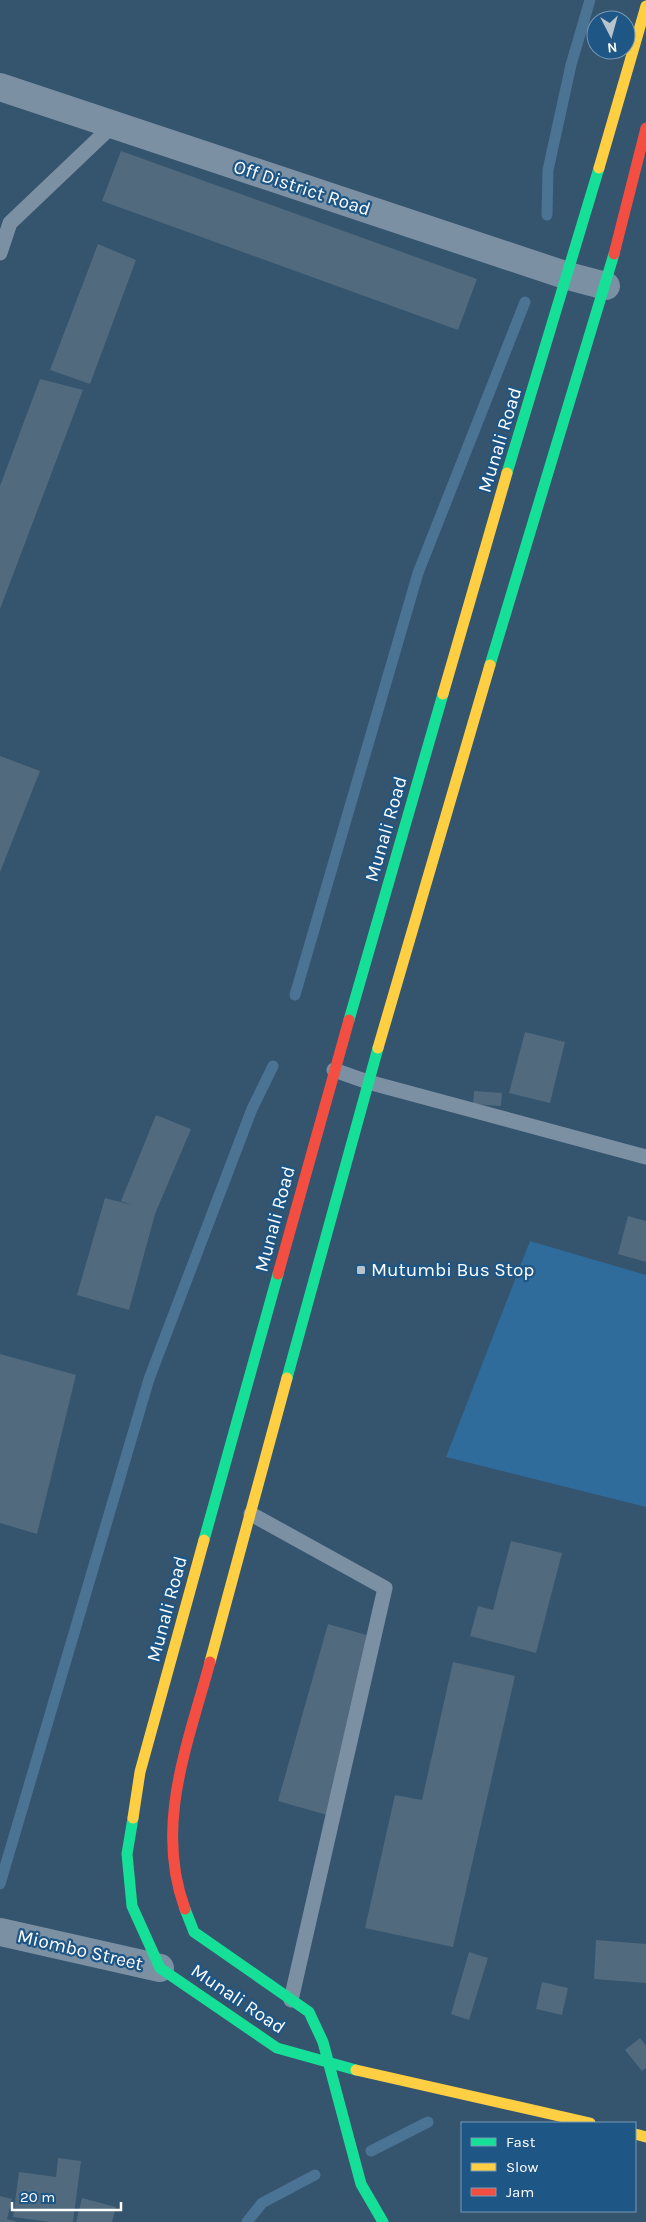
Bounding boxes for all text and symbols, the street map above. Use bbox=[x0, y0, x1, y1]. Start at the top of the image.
north arrow bbox=[586, 10, 636, 60]
text: N bbox=[606, 38, 618, 56]
street label: Off District Road bbox=[231, 155, 373, 221]
street label: Munali Road bbox=[474, 385, 526, 495]
street label: Munali Road bbox=[360, 774, 412, 884]
street label: Munali Road bbox=[250, 1164, 300, 1274]
place label: Mutumbi Bus Stop bbox=[371, 1259, 534, 1281]
marker: Mutumbi Bus Stop bbox=[355, 1264, 367, 1276]
street label: Munali Road bbox=[142, 1554, 192, 1664]
street label: Miombo Street bbox=[15, 1925, 145, 1975]
street label: Munali Road bbox=[187, 1959, 289, 2039]
legend bbox=[461, 2122, 636, 2212]
text: Fast bbox=[506, 2133, 536, 2151]
text: Slow bbox=[506, 2158, 538, 2176]
scale bar bbox=[12, 2180, 121, 2212]
text: Jam bbox=[506, 2183, 534, 2201]
text: 20 m bbox=[20, 2188, 55, 2206]

